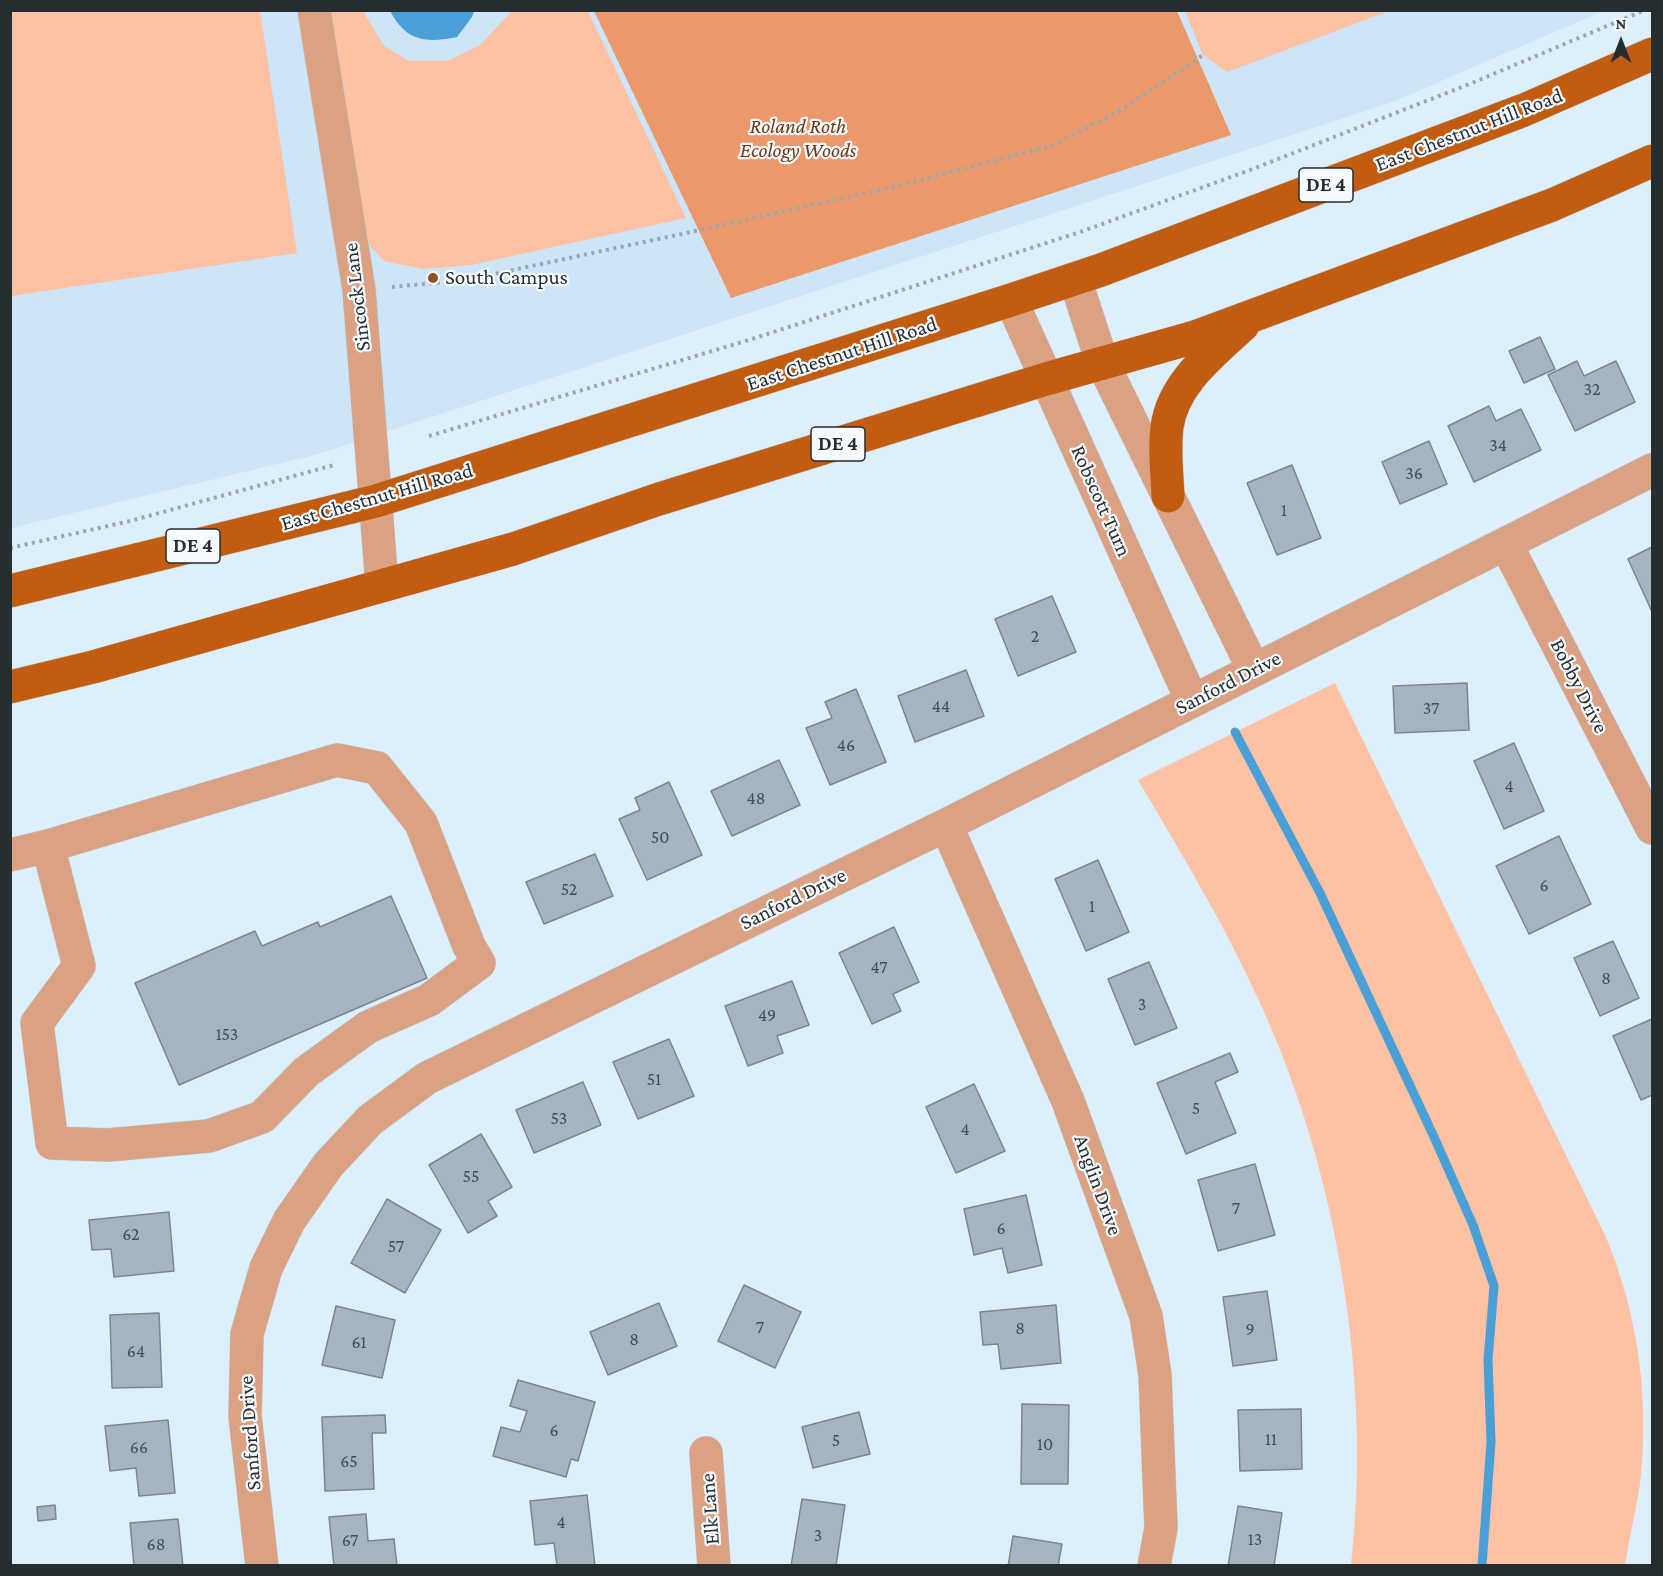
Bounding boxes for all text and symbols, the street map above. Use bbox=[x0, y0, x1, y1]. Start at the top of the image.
north arrow bbox=[1591, 12, 1651, 72]
text: N bbox=[1616, 15, 1626, 32]
street label: East Chestnut Hill Road bbox=[1372, 83, 1566, 177]
park label: Roland Roth Ecology Woods bbox=[740, 114, 856, 164]
road number: DE 4 bbox=[1299, 168, 1353, 202]
street label: Sincock Lane bbox=[338, 241, 376, 353]
place label: South Campus bbox=[445, 265, 568, 291]
marker: South Campus bbox=[426, 271, 440, 285]
street label: East Chestnut Hill Road bbox=[744, 311, 940, 397]
house number: 32 bbox=[1583, 378, 1601, 400]
road number: DE 4 bbox=[811, 427, 865, 461]
house number: 34 bbox=[1489, 434, 1507, 456]
street label: Robscott Turn bbox=[1065, 442, 1137, 560]
street label: East Chestnut Hill Road bbox=[278, 458, 476, 536]
house number: 36 bbox=[1405, 462, 1423, 484]
house number: 1 bbox=[1281, 499, 1287, 521]
road number: DE 4 bbox=[166, 529, 220, 563]
house number: 2 bbox=[1031, 625, 1039, 647]
street label: Bobby Drive bbox=[1544, 635, 1614, 737]
street label: Sanford Drive bbox=[1171, 646, 1285, 720]
house number: 44 bbox=[932, 695, 950, 717]
house number: 37 bbox=[1423, 697, 1439, 719]
house number: 46 bbox=[837, 734, 855, 756]
house number: 4 bbox=[1504, 775, 1514, 797]
house number: 48 bbox=[747, 787, 765, 809]
house number: 50 bbox=[651, 826, 669, 848]
street label: Sanford Drive bbox=[736, 862, 850, 936]
house number: 6 bbox=[1539, 874, 1549, 896]
house number: 52 bbox=[561, 878, 577, 900]
house number: 1 bbox=[1089, 895, 1095, 917]
house number: 47 bbox=[870, 956, 888, 978]
house number: 8 bbox=[1601, 967, 1611, 989]
house number: 3 bbox=[1138, 993, 1146, 1015]
house number: 49 bbox=[758, 1004, 776, 1026]
house number: 153 bbox=[216, 1023, 238, 1045]
house number: 51 bbox=[647, 1068, 661, 1090]
house number: 5 bbox=[1192, 1097, 1200, 1119]
house number: 53 bbox=[551, 1107, 567, 1129]
house number: 4 bbox=[960, 1118, 970, 1140]
street label: Anglin Drive bbox=[1068, 1131, 1128, 1239]
house number: 55 bbox=[463, 1165, 479, 1187]
house number: 7 bbox=[1232, 1197, 1240, 1219]
house number: 6 bbox=[996, 1217, 1006, 1239]
house number: 62 bbox=[122, 1223, 140, 1245]
house number: 57 bbox=[388, 1235, 404, 1257]
house number: 7 bbox=[756, 1316, 764, 1338]
house number: 8 bbox=[1015, 1317, 1025, 1339]
house number: 9 bbox=[1245, 1318, 1255, 1340]
house number: 8 bbox=[629, 1328, 639, 1350]
house number: 61 bbox=[351, 1331, 367, 1353]
house number: 64 bbox=[127, 1340, 145, 1362]
street label: Sanford Drive bbox=[233, 1375, 267, 1491]
house number: 6 bbox=[549, 1419, 559, 1441]
house number: 11 bbox=[1265, 1428, 1277, 1450]
house number: 5 bbox=[832, 1429, 840, 1451]
house number: 10 bbox=[1037, 1433, 1053, 1455]
house number: 66 bbox=[130, 1436, 148, 1458]
house number: 65 bbox=[340, 1450, 358, 1472]
street label: Elk Lane bbox=[695, 1472, 725, 1546]
house number: 4 bbox=[556, 1511, 566, 1533]
house number: 3 bbox=[814, 1524, 822, 1546]
house number: 13 bbox=[1248, 1528, 1262, 1550]
house number: 67 bbox=[342, 1529, 358, 1551]
house number: 68 bbox=[147, 1533, 165, 1555]

